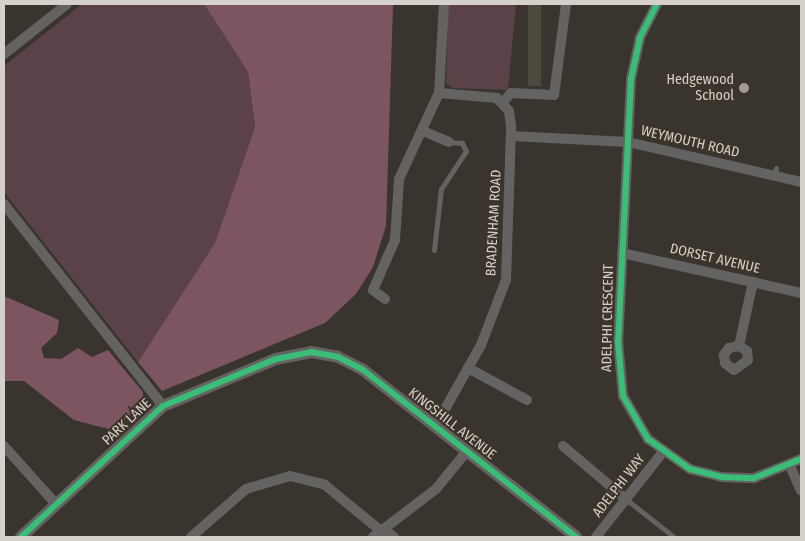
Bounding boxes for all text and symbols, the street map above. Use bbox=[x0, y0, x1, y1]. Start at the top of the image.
place label: Hedgewood School bbox=[666, 72, 734, 104]
marker: Hedgewood School bbox=[738, 82, 750, 94]
street label: WEYMOUTH ROAD bbox=[639, 123, 741, 161]
street label: BRADENHAM ROAD bbox=[483, 169, 505, 277]
street label: DORSET AVENUE bbox=[668, 240, 762, 278]
street label: ADELPHI CRESCENT bbox=[599, 264, 617, 372]
street label: KINGSHILL AVENUE bbox=[405, 385, 499, 463]
street label: PARK LANE bbox=[99, 395, 155, 449]
street label: ADELPHI WAY bbox=[589, 451, 649, 521]

